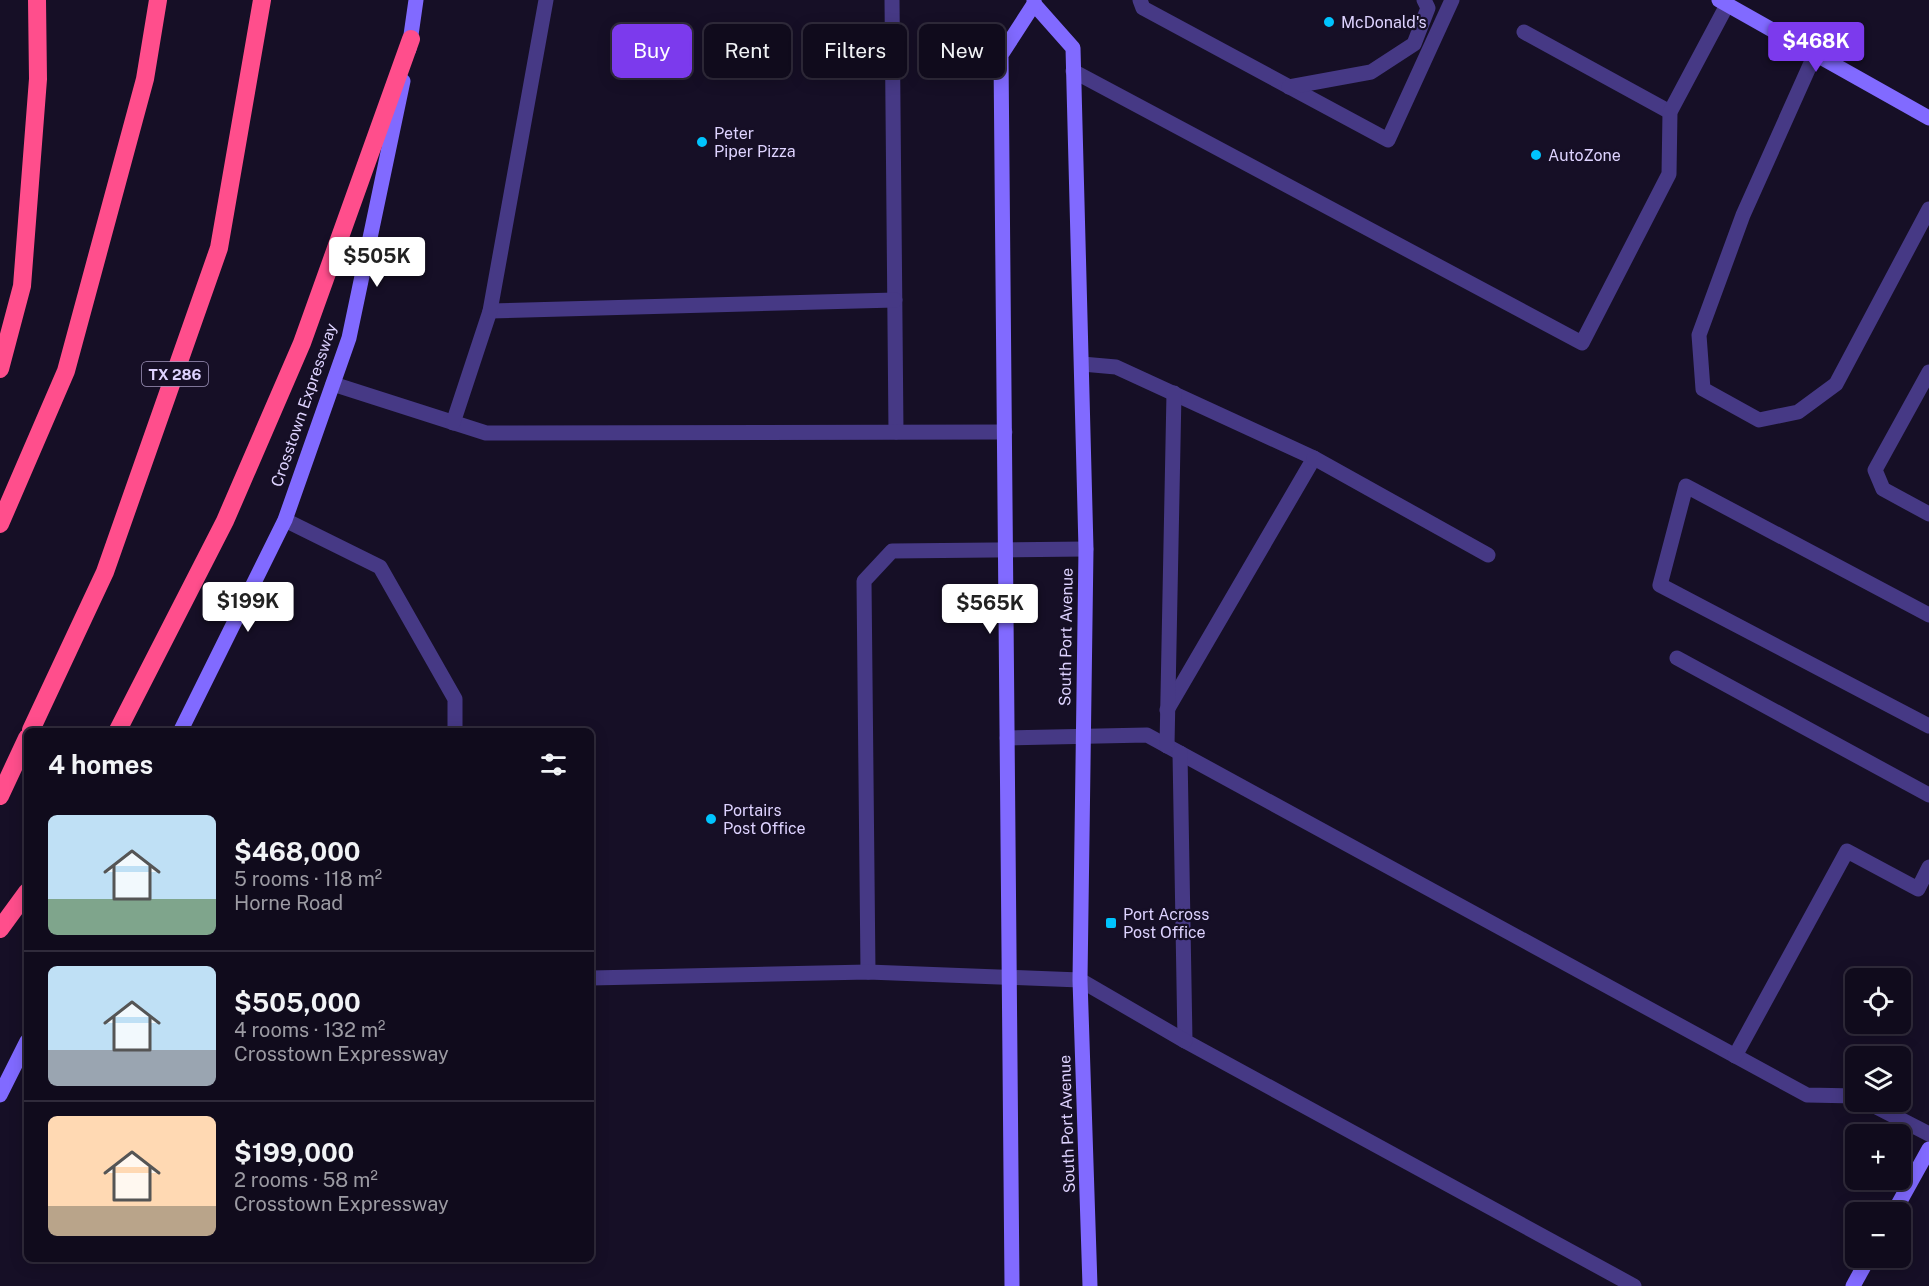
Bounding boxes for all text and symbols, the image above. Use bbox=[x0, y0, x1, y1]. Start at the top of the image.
place label: McDonald's bbox=[1341, 13, 1427, 32]
marker: McDonald's bbox=[1322, 15, 1336, 29]
pin: $468K bbox=[1774, 22, 1858, 73]
chip: Buy bbox=[612, 24, 692, 78]
chip: Rent bbox=[704, 24, 791, 78]
chip: Filters bbox=[803, 24, 907, 78]
chip: New bbox=[919, 24, 1005, 78]
text: $468K bbox=[1782, 29, 1850, 53]
place label: Peter Piper Pizza bbox=[714, 124, 796, 161]
marker: Peter Piper Pizza bbox=[695, 135, 709, 149]
place label: AutoZone bbox=[1548, 146, 1621, 165]
marker: AutoZone bbox=[1529, 148, 1543, 162]
pin: $505K bbox=[335, 237, 419, 288]
text: $505K bbox=[343, 244, 411, 268]
street label: Crosstown Expressway bbox=[267, 320, 341, 489]
road number: TX 286 bbox=[142, 362, 208, 386]
street label: South Port Avenue bbox=[1055, 568, 1077, 706]
pin: $199K bbox=[206, 582, 290, 633]
pin: $565K bbox=[948, 584, 1032, 635]
text: $199K bbox=[217, 589, 279, 613]
text: $565K bbox=[956, 591, 1024, 615]
icon: filters bbox=[537, 748, 570, 781]
text: 4 homes bbox=[48, 749, 153, 780]
place label: Portairs Post Office bbox=[723, 801, 806, 838]
marker: Portairs Post Office bbox=[704, 812, 718, 826]
text: $468,000 bbox=[234, 836, 361, 867]
icon: home bbox=[96, 839, 168, 911]
text: 5 rooms · 118 m² bbox=[234, 867, 382, 891]
text: Horne Road bbox=[234, 891, 343, 915]
place label: Port Across Post Office bbox=[1123, 905, 1209, 942]
marker: Port Across Post Office bbox=[1104, 916, 1118, 930]
map controls bbox=[1845, 968, 1911, 1268]
button: locate bbox=[1845, 968, 1911, 1034]
text: $505,000 bbox=[234, 987, 361, 1018]
icon: home bbox=[96, 990, 168, 1062]
text: 4 rooms · 132 m² bbox=[234, 1018, 385, 1042]
text: Crosstown Expressway bbox=[234, 1042, 449, 1066]
button: layers bbox=[1845, 1046, 1911, 1112]
street label: South Port Avenue bbox=[1055, 1054, 1079, 1194]
button: + bbox=[1845, 1124, 1911, 1190]
text: $199,000 bbox=[234, 1137, 354, 1168]
icon: home bbox=[96, 1140, 168, 1212]
text: 2 rooms · 58 m² bbox=[234, 1168, 378, 1192]
text: Crosstown Expressway bbox=[234, 1192, 449, 1216]
button: − bbox=[1845, 1202, 1911, 1268]

